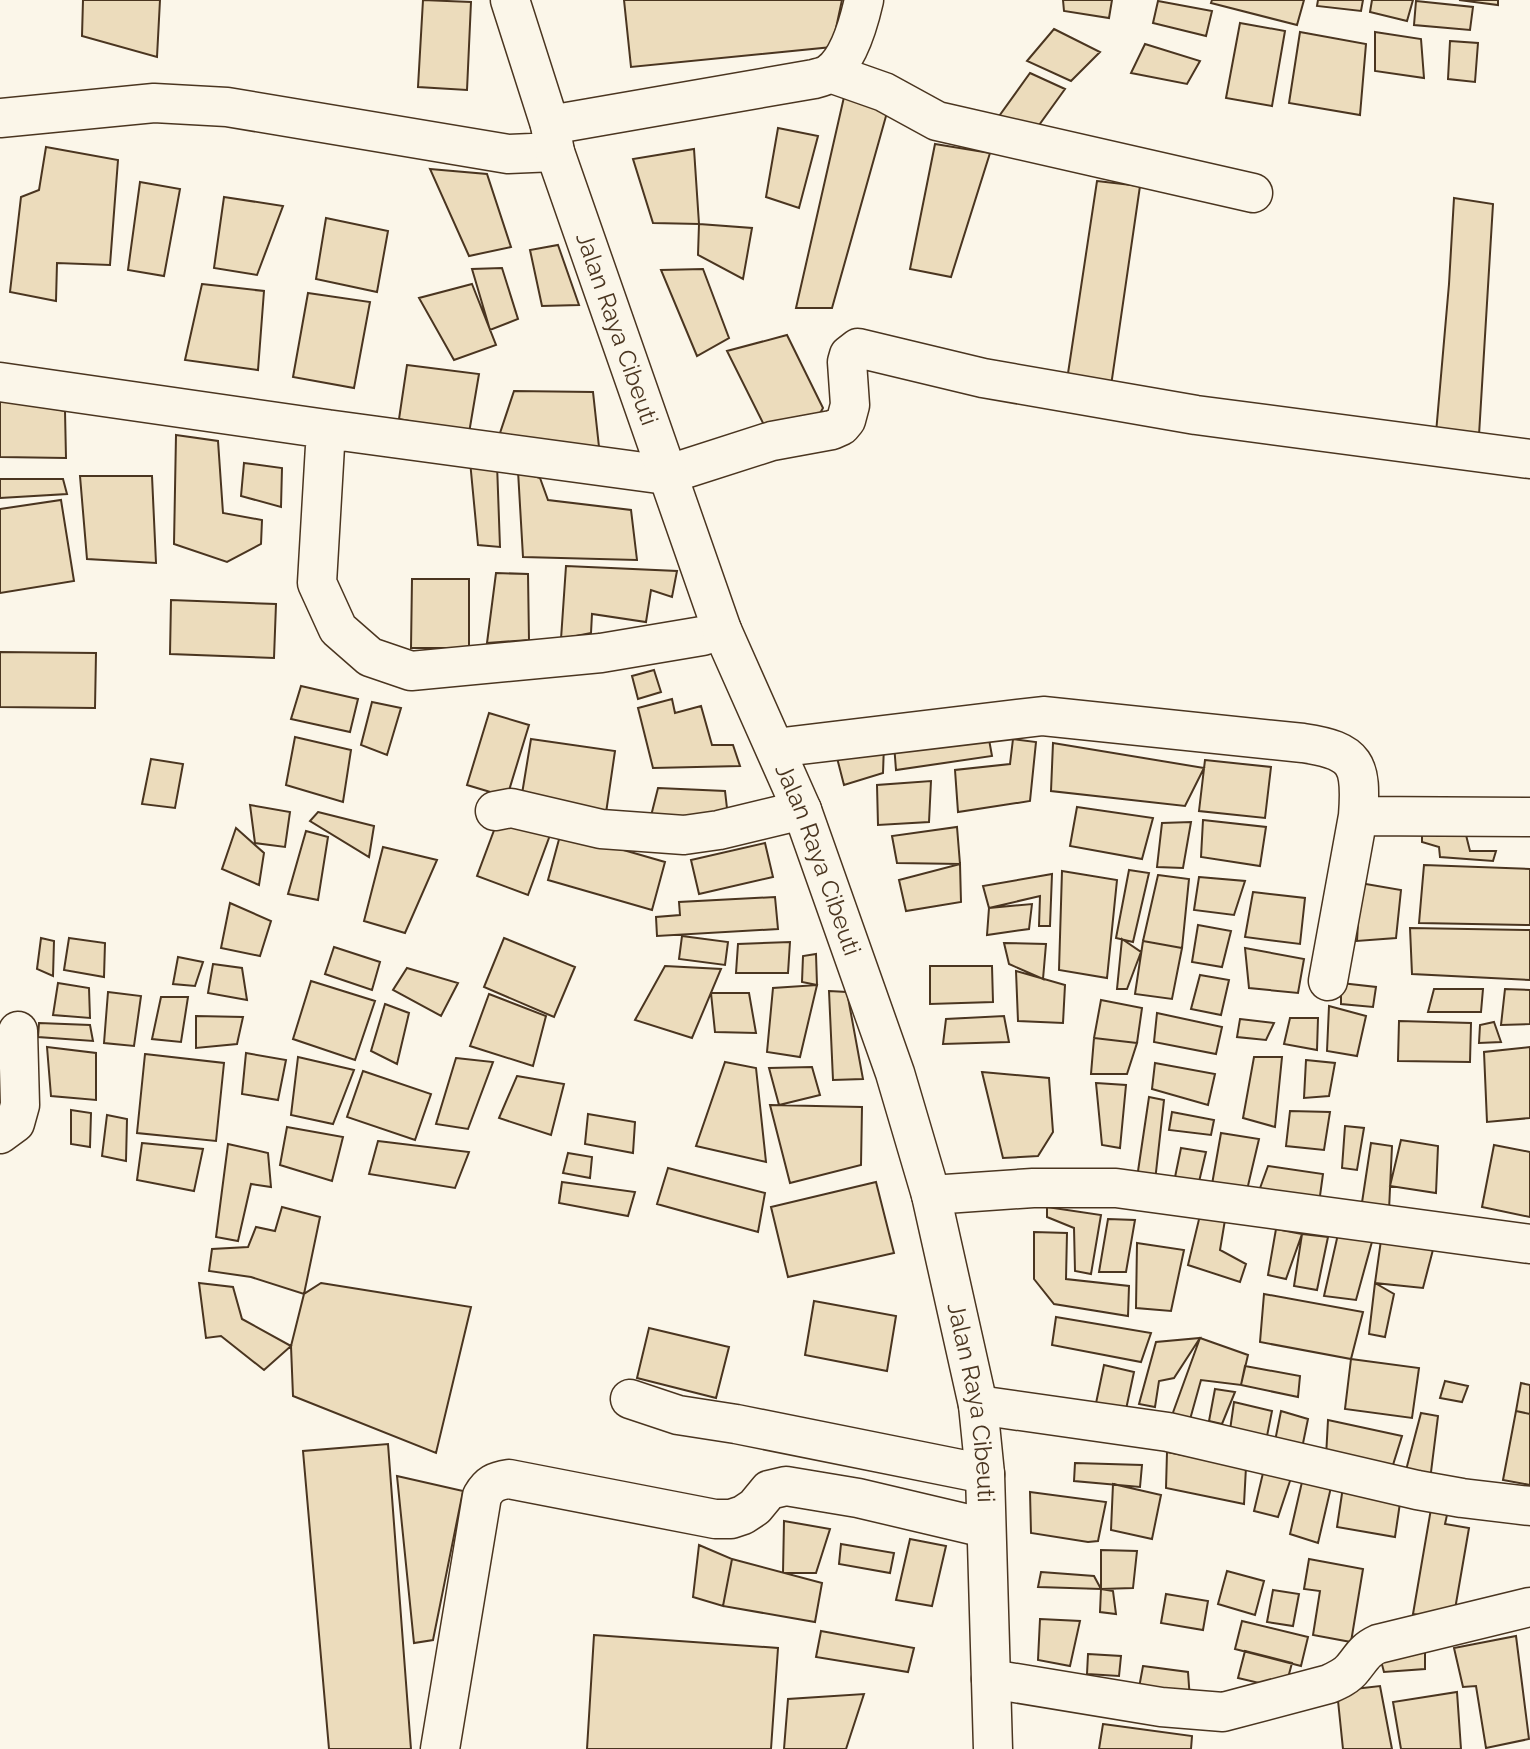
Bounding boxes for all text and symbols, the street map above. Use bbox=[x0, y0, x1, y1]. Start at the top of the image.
street label: Jalan Raya Cibeuti bbox=[570, 228, 664, 429]
street label: Jalan Raya Cibeuti bbox=[769, 759, 867, 959]
street label: Jalan Raya Cibeuti bbox=[941, 1300, 1001, 1503]

